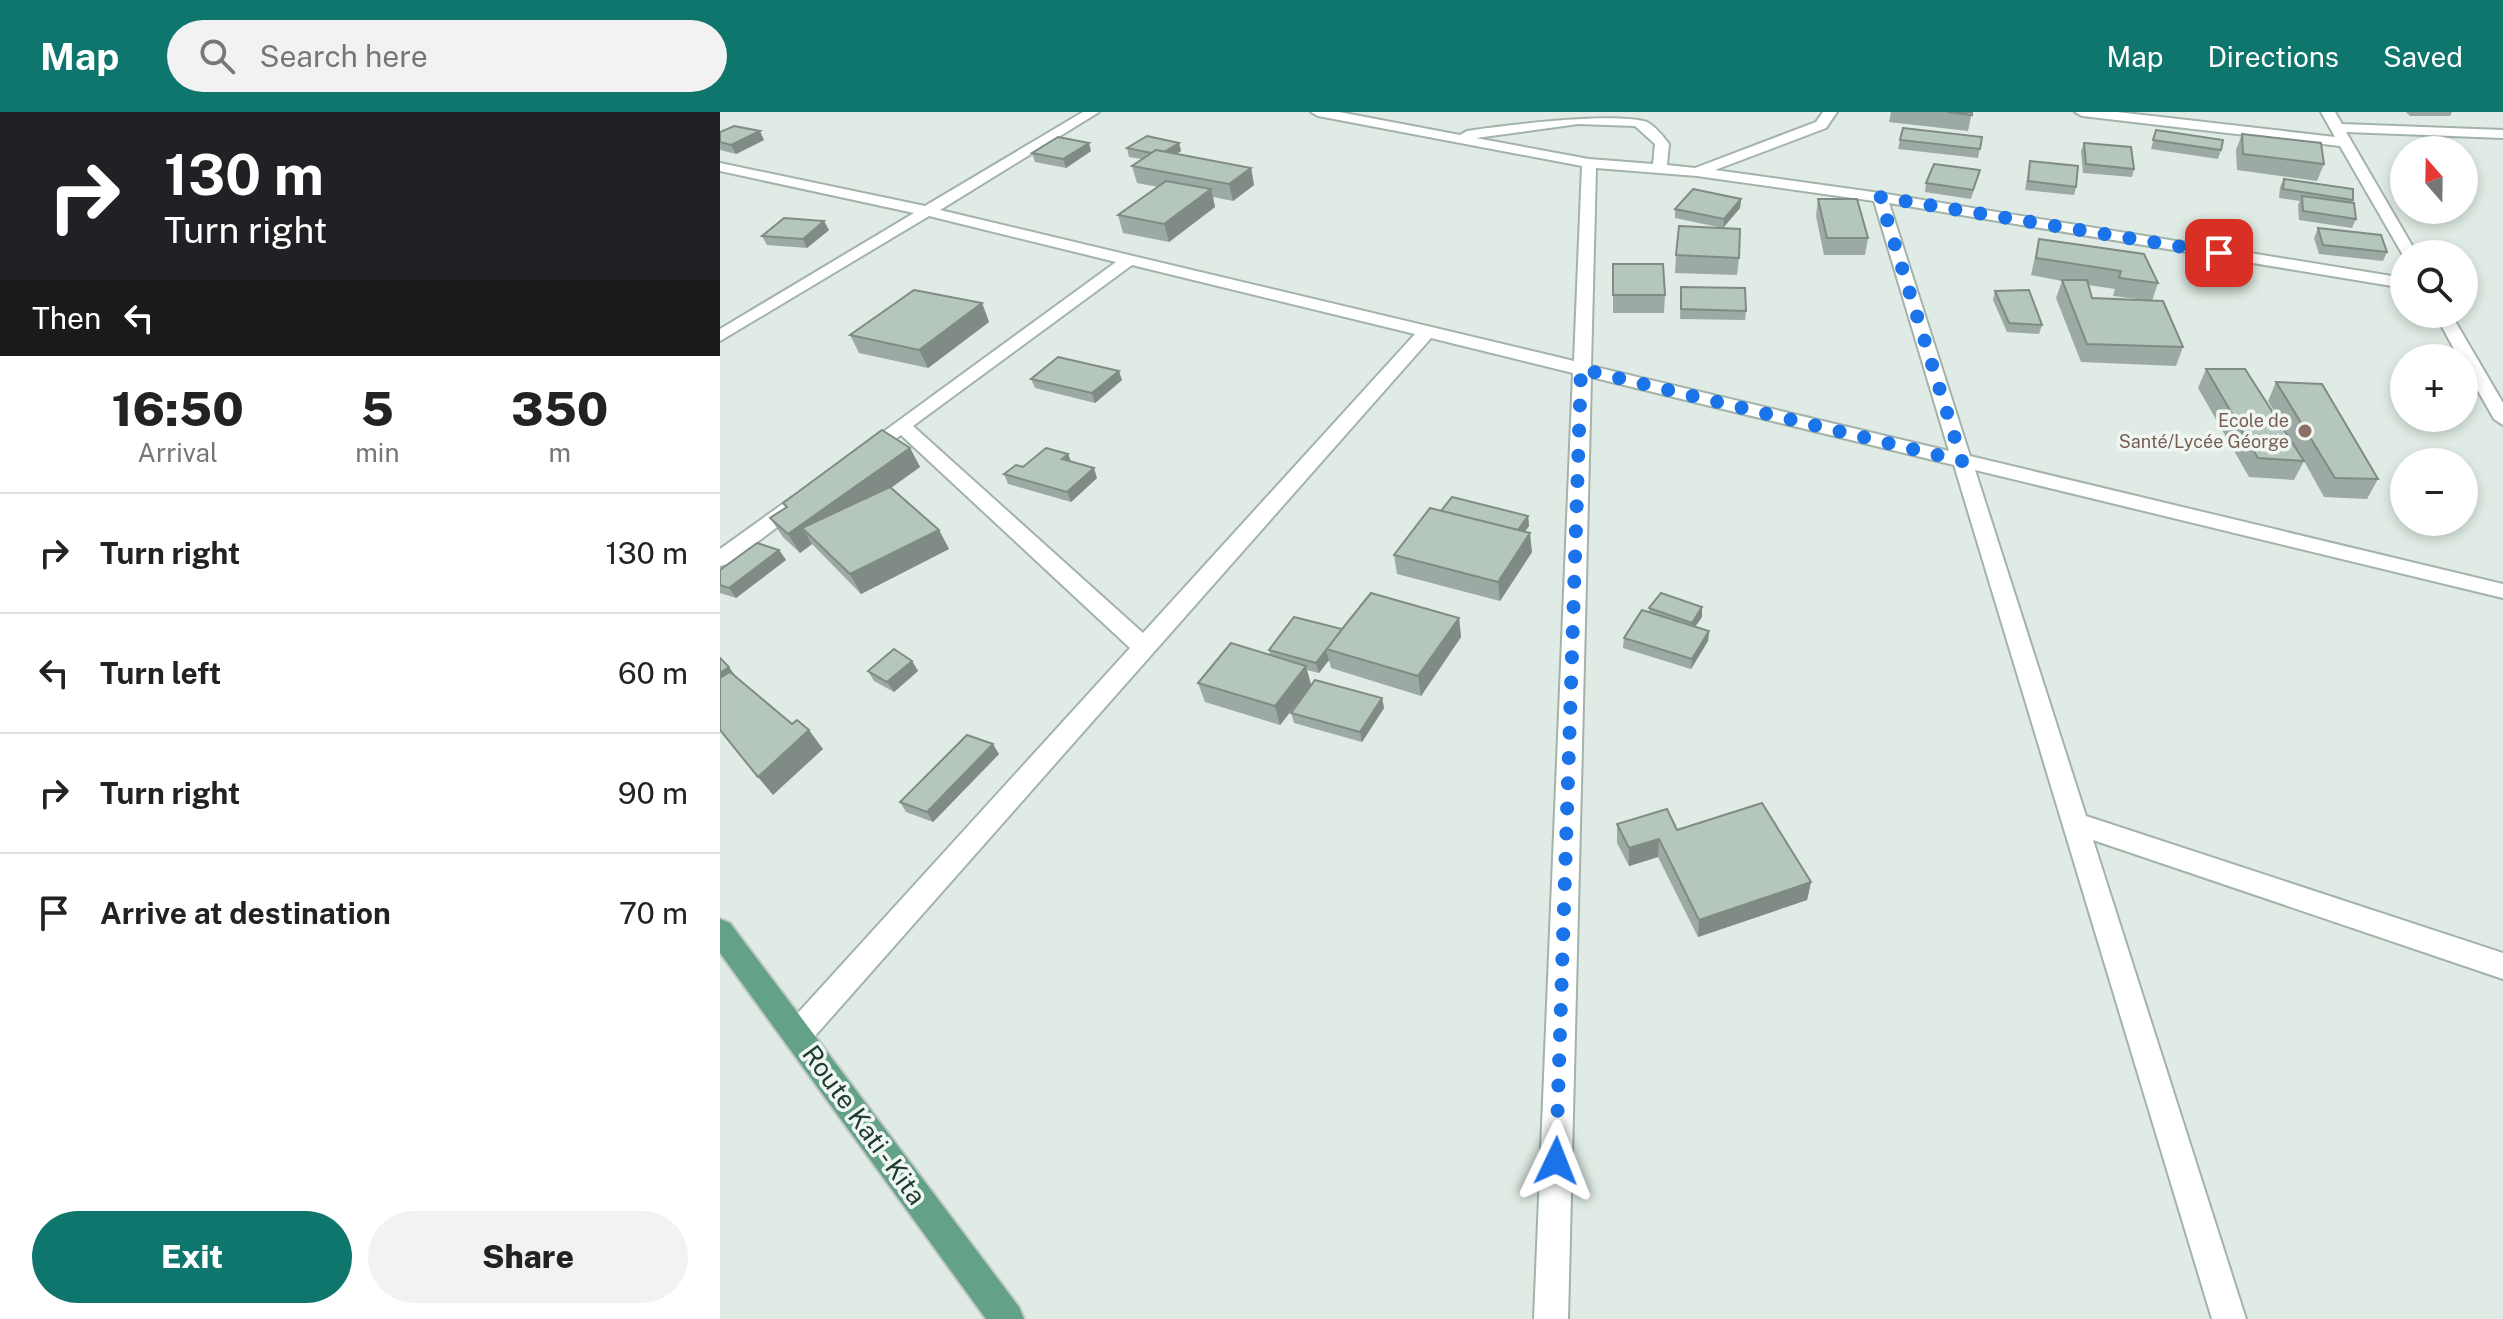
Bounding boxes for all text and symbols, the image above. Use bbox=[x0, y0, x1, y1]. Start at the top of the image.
search box bbox=[167, 20, 727, 92]
text: Map bbox=[40, 34, 119, 79]
icon: search bbox=[195, 34, 239, 78]
text: Search here bbox=[259, 38, 428, 74]
text: Map bbox=[2107, 40, 2163, 73]
text: Directions bbox=[2207, 40, 2339, 73]
text: Saved bbox=[2383, 40, 2463, 73]
north arrow bbox=[2390, 136, 2478, 224]
map controls bbox=[2390, 136, 2478, 536]
text: 130 m bbox=[164, 142, 324, 208]
icon: right bbox=[32, 144, 136, 248]
text: Turn right bbox=[164, 209, 327, 251]
pin bbox=[2185, 219, 2253, 287]
icon: arrive bbox=[2197, 231, 2241, 275]
button: search bbox=[2390, 240, 2478, 328]
icon: left bbox=[117, 296, 161, 340]
text: Then bbox=[32, 300, 101, 336]
button: + bbox=[2390, 344, 2478, 432]
text: 16:50 bbox=[112, 380, 244, 437]
text: 5 bbox=[361, 380, 394, 437]
text: 350 bbox=[511, 380, 608, 437]
place label: Ecole de Santé/Lycée Géorge bbox=[2119, 410, 2289, 452]
marker: Ecole de Santé/Lycée Géorge bbox=[2296, 422, 2314, 440]
text: Arrival bbox=[138, 437, 218, 468]
text: min bbox=[355, 437, 399, 468]
text: m bbox=[548, 437, 571, 468]
button: − bbox=[2390, 448, 2478, 536]
icon: right bbox=[32, 531, 76, 575]
text: Turn right bbox=[100, 535, 240, 571]
text: 130 m bbox=[605, 535, 688, 571]
icon: left bbox=[32, 651, 76, 695]
text: Turn left bbox=[100, 655, 221, 691]
text: 60 m bbox=[618, 655, 688, 691]
icon: right bbox=[32, 771, 76, 815]
text: Turn right bbox=[100, 775, 240, 811]
text: 90 m bbox=[618, 775, 688, 811]
icon: arrive bbox=[32, 891, 76, 935]
text: Arrive at destination bbox=[100, 895, 391, 931]
text: 70 m bbox=[619, 895, 688, 931]
street label: Route Kati - Kita bbox=[796, 1039, 933, 1210]
position arrow bbox=[1514, 1119, 1598, 1203]
button: Exit bbox=[32, 1211, 352, 1303]
button: Share bbox=[368, 1211, 688, 1303]

